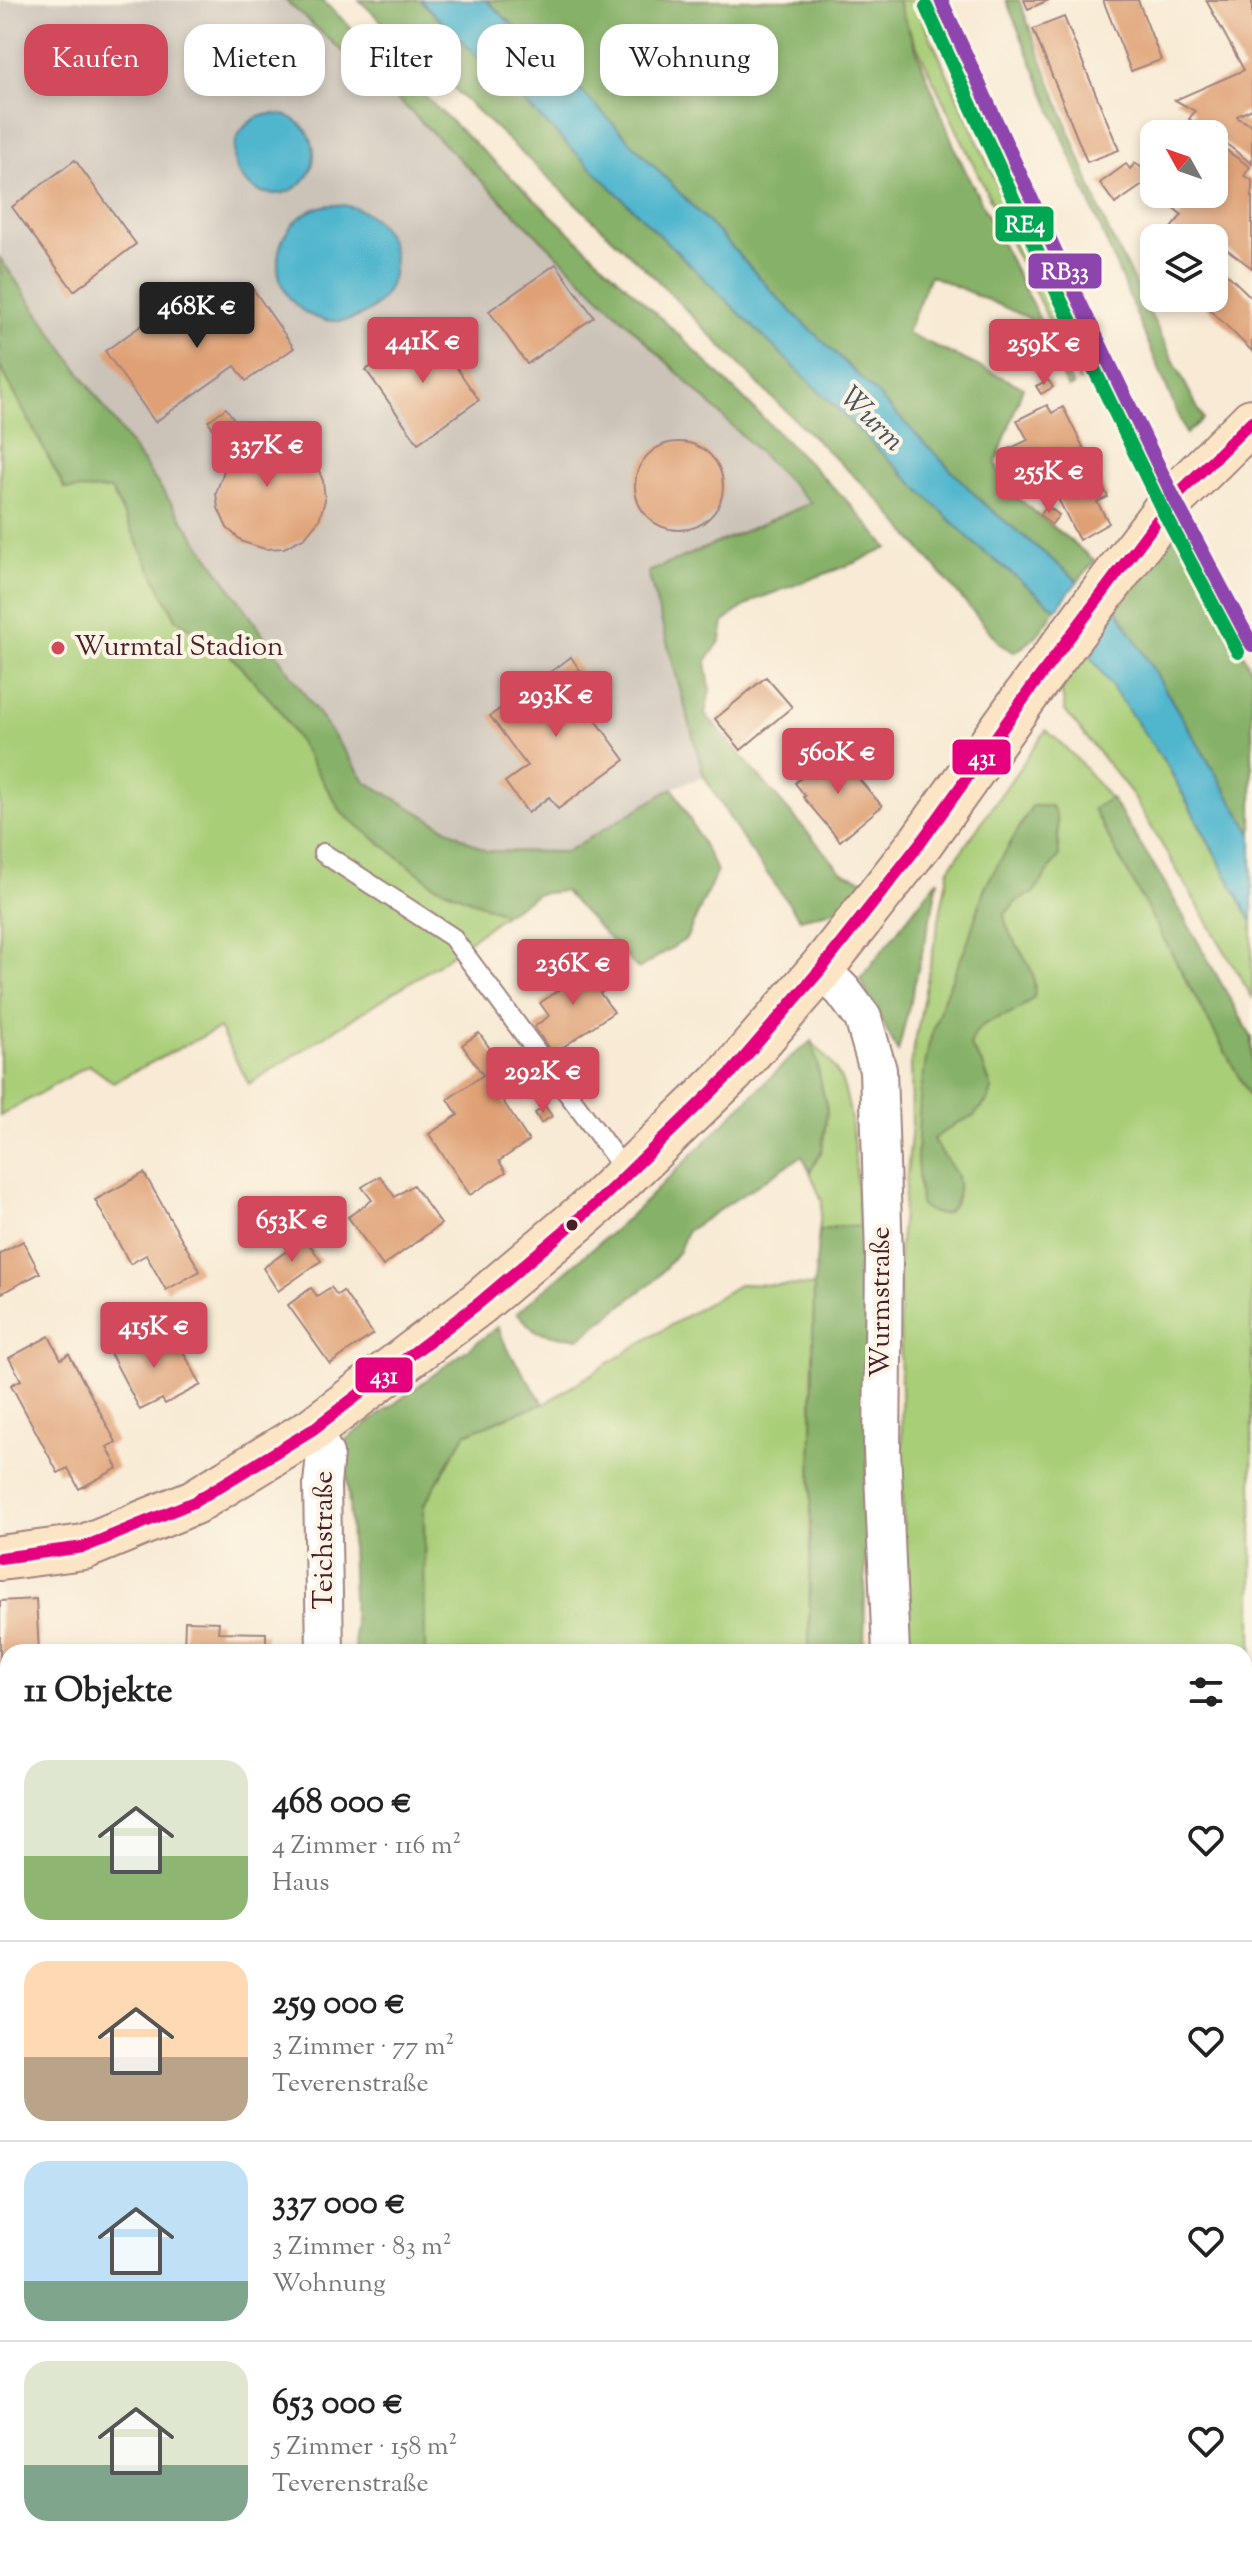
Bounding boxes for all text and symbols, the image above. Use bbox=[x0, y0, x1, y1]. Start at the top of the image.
chip: Kaufen bbox=[24, 24, 168, 96]
chip: Mieten bbox=[184, 24, 325, 96]
chip: Filter bbox=[341, 24, 461, 96]
chip: Neu bbox=[477, 24, 584, 96]
chip: Wohnung bbox=[600, 24, 778, 96]
north arrow bbox=[1140, 120, 1228, 208]
map controls bbox=[1140, 120, 1228, 312]
line badge: RE4 bbox=[994, 205, 1055, 243]
text: RE4 bbox=[1005, 211, 1045, 243]
button: layers bbox=[1140, 224, 1228, 312]
line badge: RB33 bbox=[1027, 252, 1103, 290]
text: RB33 bbox=[1041, 258, 1089, 290]
pin: 468K € bbox=[132, 282, 262, 350]
text: 468K € bbox=[157, 289, 237, 326]
pin: 441K € bbox=[358, 317, 488, 385]
pin: 259K € bbox=[979, 319, 1109, 387]
text: 441K € bbox=[385, 324, 461, 361]
text: 259K € bbox=[1007, 326, 1081, 363]
water label: Wurm bbox=[829, 378, 914, 463]
pin: 337K € bbox=[202, 421, 332, 489]
text: 337K € bbox=[230, 428, 304, 465]
pin: 255K € bbox=[984, 447, 1114, 515]
text: 255K € bbox=[1014, 454, 1084, 491]
place label: Wurmtal Stadion bbox=[74, 628, 284, 668]
marker: Wurmtal Stadion bbox=[49, 639, 67, 657]
pin: 293K € bbox=[491, 671, 621, 739]
text: 293K € bbox=[518, 678, 594, 715]
pin: 560K € bbox=[773, 728, 903, 796]
text: 560K € bbox=[800, 735, 876, 772]
line badge: 431 bbox=[951, 738, 1012, 776]
text: 431 bbox=[967, 744, 996, 776]
pin: 236K € bbox=[508, 939, 638, 1007]
text: 236K € bbox=[535, 946, 611, 983]
pin: 292K € bbox=[478, 1047, 608, 1115]
text: 292K € bbox=[504, 1054, 582, 1091]
pin: 653K € bbox=[227, 1196, 357, 1264]
text: 653K € bbox=[256, 1203, 328, 1240]
unlabelled marker bbox=[564, 1217, 580, 1233]
street label: Wurmstraße bbox=[862, 1226, 902, 1378]
pin: 415K € bbox=[89, 1302, 219, 1370]
text: 415K € bbox=[118, 1309, 190, 1346]
line badge: 431 bbox=[354, 1356, 414, 1394]
text: 431 bbox=[369, 1362, 398, 1394]
street label: Teichstraße bbox=[305, 1471, 345, 1609]
text: 11 Objekte bbox=[24, 1668, 173, 1717]
icon: filters bbox=[1184, 1670, 1228, 1714]
text: 468 000 € bbox=[272, 1779, 412, 1828]
icon: home bbox=[88, 1792, 184, 1888]
icon: heart bbox=[1184, 1818, 1228, 1862]
text: 4 Zimmer · 116 m² bbox=[272, 1828, 461, 1865]
text: Haus bbox=[272, 1865, 329, 1902]
text: 259 000 € bbox=[272, 1980, 405, 2029]
icon: home bbox=[88, 1993, 184, 2089]
icon: heart bbox=[1184, 2019, 1228, 2063]
text: 3 Zimmer · 77 m² bbox=[272, 2029, 454, 2066]
text: Teverenstraße bbox=[272, 2066, 429, 2103]
text: 337 000 € bbox=[272, 2180, 406, 2229]
icon: home bbox=[88, 2193, 184, 2289]
icon: heart bbox=[1184, 2219, 1228, 2263]
text: 3 Zimmer · 83 m² bbox=[272, 2229, 452, 2266]
text: Wohnung bbox=[272, 2266, 386, 2303]
text: 653 000 € bbox=[272, 2380, 404, 2429]
icon: home bbox=[88, 2393, 184, 2489]
icon: heart bbox=[1184, 2419, 1228, 2463]
text: 5 Zimmer · 158 m² bbox=[272, 2429, 457, 2466]
text: Teverenstraße bbox=[272, 2466, 429, 2503]

